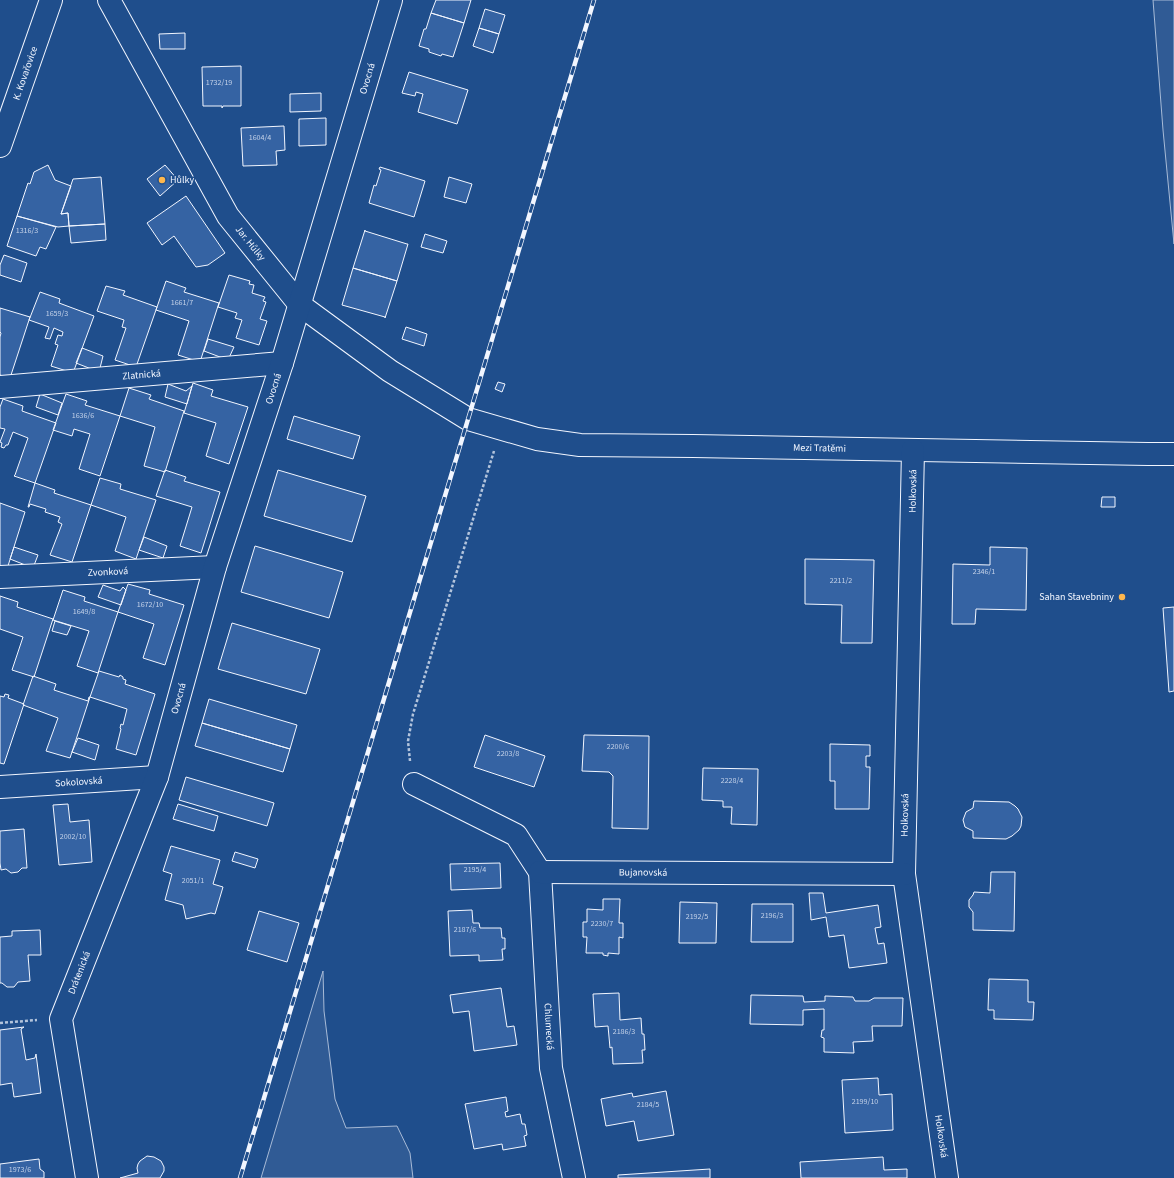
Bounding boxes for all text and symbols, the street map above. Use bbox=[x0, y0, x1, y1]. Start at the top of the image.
street label: K. Kovařovice bbox=[10, 44, 41, 102]
street label: Ovocná bbox=[356, 61, 379, 96]
house number: 1732/19 bbox=[206, 77, 232, 88]
house number: 1604/4 bbox=[249, 132, 271, 143]
place label: Hůlky bbox=[170, 173, 194, 187]
marker: Hůlky bbox=[157, 175, 167, 185]
street label: Jar. Hůlky bbox=[232, 223, 269, 264]
house number: 1316/3 bbox=[16, 225, 38, 236]
house number: 1661/7 bbox=[171, 297, 193, 308]
house number: 1659/3 bbox=[46, 308, 68, 319]
street label: Zlatnická bbox=[122, 366, 161, 384]
street label: Ovocná bbox=[262, 371, 285, 406]
house number: 1636/6 bbox=[72, 410, 94, 421]
street label: Mezi Tratěmi bbox=[793, 441, 846, 456]
street label: Holkovská bbox=[906, 469, 920, 513]
street label: Zvonková bbox=[87, 564, 128, 580]
house number: 2346/1 bbox=[973, 566, 995, 577]
house number: 2211/2 bbox=[830, 575, 852, 586]
place label: Sahan Stavebniny bbox=[1039, 590, 1114, 604]
marker: Sahan Stavebniny bbox=[1117, 592, 1127, 602]
house number: 1672/10 bbox=[137, 599, 163, 610]
house number: 1649/8 bbox=[73, 606, 95, 617]
street label: Ovocná bbox=[168, 681, 190, 716]
house number: 2200/6 bbox=[607, 741, 629, 752]
house number: 2203/8 bbox=[497, 748, 519, 759]
street label: Sokolovská bbox=[55, 773, 103, 790]
house number: 2228/4 bbox=[721, 775, 743, 786]
street label: Holkovská bbox=[898, 793, 912, 837]
house number: 2002/10 bbox=[60, 831, 86, 842]
house number: 2195/4 bbox=[464, 864, 486, 875]
street label: Bujanovská bbox=[619, 865, 667, 880]
house number: 2051/1 bbox=[182, 875, 204, 886]
house number: 2196/3 bbox=[761, 910, 783, 921]
house number: 2192/5 bbox=[686, 911, 708, 922]
house number: 2230/7 bbox=[591, 918, 613, 929]
house number: 2187/6 bbox=[454, 924, 476, 935]
street label: Drátenická bbox=[65, 949, 94, 996]
street label: Chlumecká bbox=[540, 1003, 557, 1050]
house number: 2186/3 bbox=[613, 1026, 635, 1037]
house number: 2199/10 bbox=[852, 1096, 878, 1107]
house number: 2184/5 bbox=[637, 1099, 659, 1110]
street label: Holkovská bbox=[931, 1114, 951, 1159]
house number: 1973/6 bbox=[9, 1164, 31, 1175]

